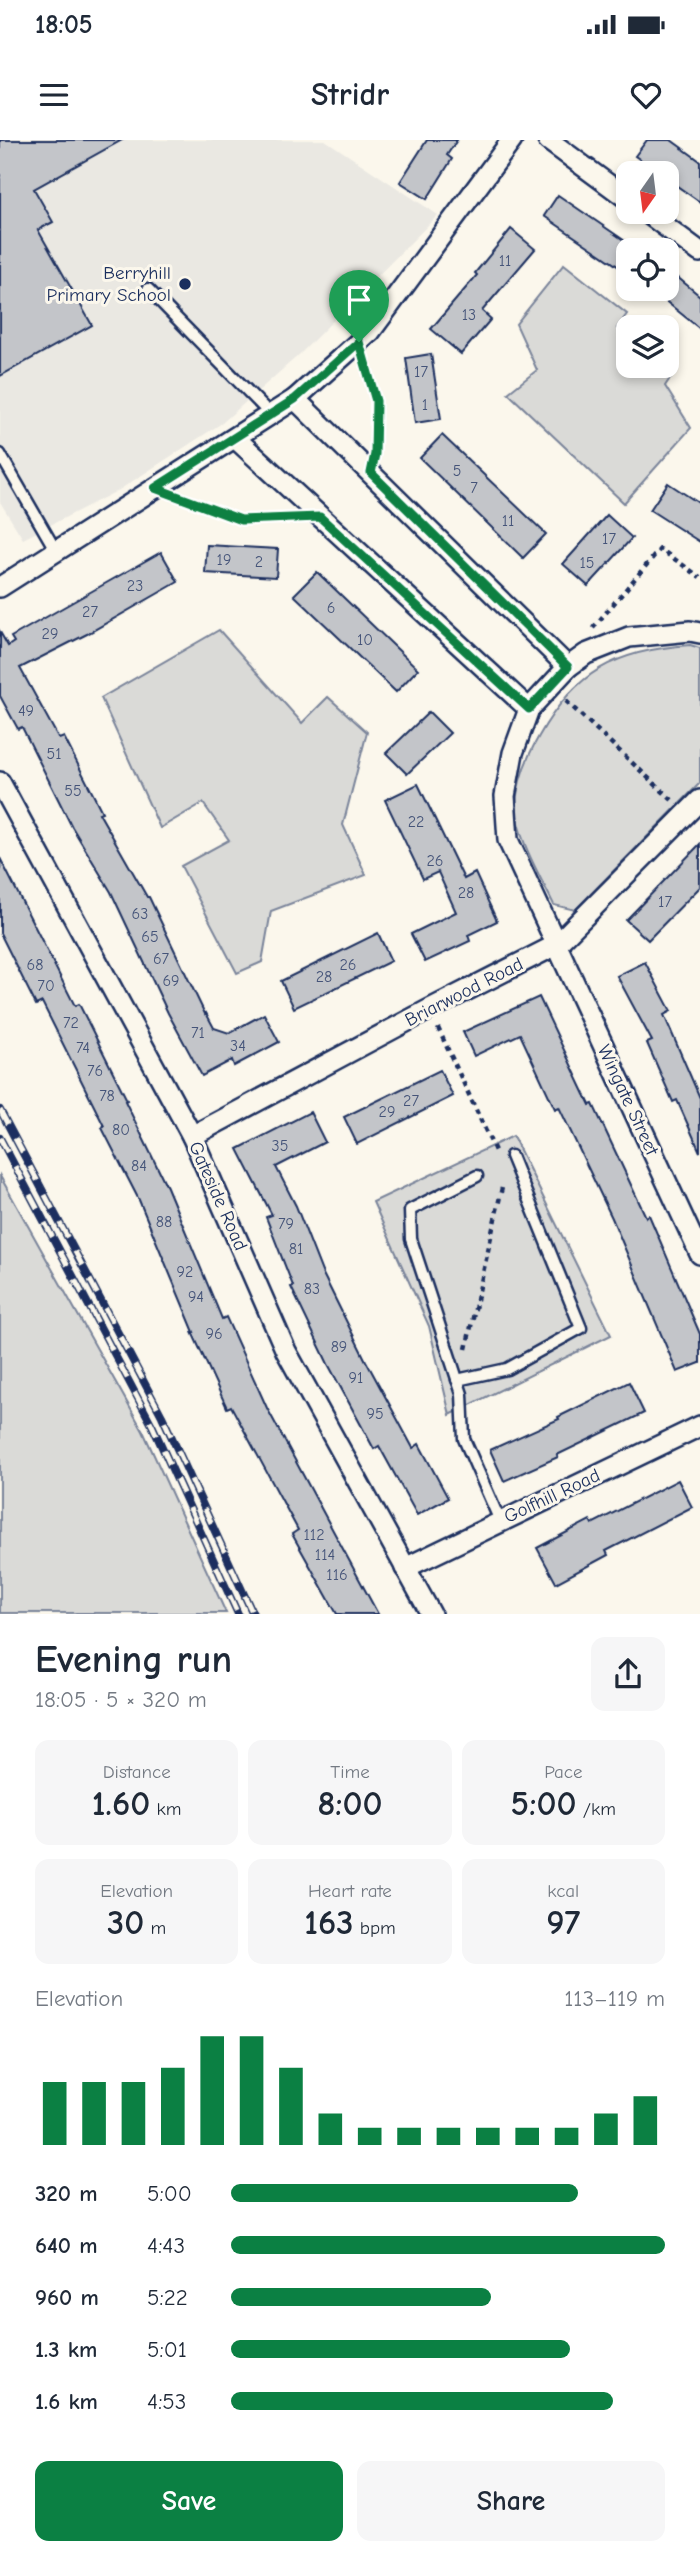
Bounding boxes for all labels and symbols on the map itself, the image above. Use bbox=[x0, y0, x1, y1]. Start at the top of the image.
north arrow bbox=[616, 161, 679, 224]
house number: 11 bbox=[499, 252, 511, 270]
place label: Berryhill Primary School bbox=[47, 262, 171, 306]
pin bbox=[329, 270, 389, 342]
marker: Berryhill Primary School bbox=[177, 276, 193, 292]
house number: 13 bbox=[462, 306, 476, 324]
house number: 17 bbox=[414, 363, 428, 381]
house number: 1 bbox=[422, 396, 428, 414]
house number: 5 bbox=[453, 462, 461, 480]
house number: 7 bbox=[470, 479, 478, 497]
house number: 11 bbox=[502, 512, 514, 530]
house number: 17 bbox=[602, 530, 616, 548]
house number: 19 bbox=[217, 551, 231, 569]
house number: 2 bbox=[255, 553, 263, 571]
house number: 15 bbox=[579, 554, 595, 572]
house number: 23 bbox=[127, 577, 143, 595]
house number: 6 bbox=[327, 599, 335, 617]
house number: 27 bbox=[82, 603, 98, 621]
house number: 29 bbox=[42, 625, 58, 643]
house number: 10 bbox=[357, 631, 373, 649]
house number: 49 bbox=[18, 702, 34, 720]
house number: 51 bbox=[46, 745, 62, 763]
house number: 55 bbox=[64, 782, 82, 800]
house number: 22 bbox=[408, 813, 424, 831]
house number: 26 bbox=[426, 852, 444, 870]
house number: 28 bbox=[458, 884, 474, 902]
house number: 17 bbox=[658, 893, 672, 911]
house number: 63 bbox=[132, 905, 148, 923]
house number: 65 bbox=[141, 928, 159, 946]
house number: 67 bbox=[153, 950, 170, 968]
street label: Briarwood Road bbox=[401, 953, 527, 1031]
house number: 68 bbox=[27, 956, 43, 974]
house number: 26 bbox=[339, 956, 357, 974]
house number: 28 bbox=[316, 968, 332, 986]
house number: 69 bbox=[162, 972, 180, 990]
house number: 70 bbox=[37, 977, 55, 995]
house number: 72 bbox=[63, 1014, 79, 1032]
house number: 71 bbox=[191, 1024, 205, 1042]
house number: 34 bbox=[230, 1037, 246, 1055]
house number: 74 bbox=[76, 1039, 90, 1057]
street label: Wingate Street bbox=[593, 1041, 663, 1159]
house number: 76 bbox=[87, 1062, 103, 1080]
house number: 78 bbox=[99, 1087, 115, 1105]
house number: 27 bbox=[403, 1092, 419, 1110]
house number: 29 bbox=[379, 1103, 395, 1121]
house number: 80 bbox=[112, 1121, 130, 1139]
house number: 35 bbox=[272, 1137, 288, 1155]
street label: Gateside Road bbox=[184, 1138, 252, 1254]
house number: 84 bbox=[131, 1157, 147, 1175]
house number: 88 bbox=[156, 1213, 172, 1231]
house number: 79 bbox=[278, 1215, 294, 1233]
house number: 81 bbox=[289, 1240, 303, 1258]
house number: 92 bbox=[177, 1263, 193, 1281]
house number: 83 bbox=[304, 1280, 320, 1298]
house number: 94 bbox=[188, 1288, 204, 1306]
house number: 96 bbox=[205, 1325, 223, 1343]
house number: 89 bbox=[331, 1338, 347, 1356]
house number: 91 bbox=[349, 1369, 363, 1387]
house number: 95 bbox=[366, 1405, 384, 1423]
street label: Golfhill Road bbox=[501, 1464, 603, 1528]
house number: 112 bbox=[303, 1526, 325, 1544]
house number: 114 bbox=[315, 1546, 335, 1564]
house number: 116 bbox=[326, 1566, 348, 1584]

